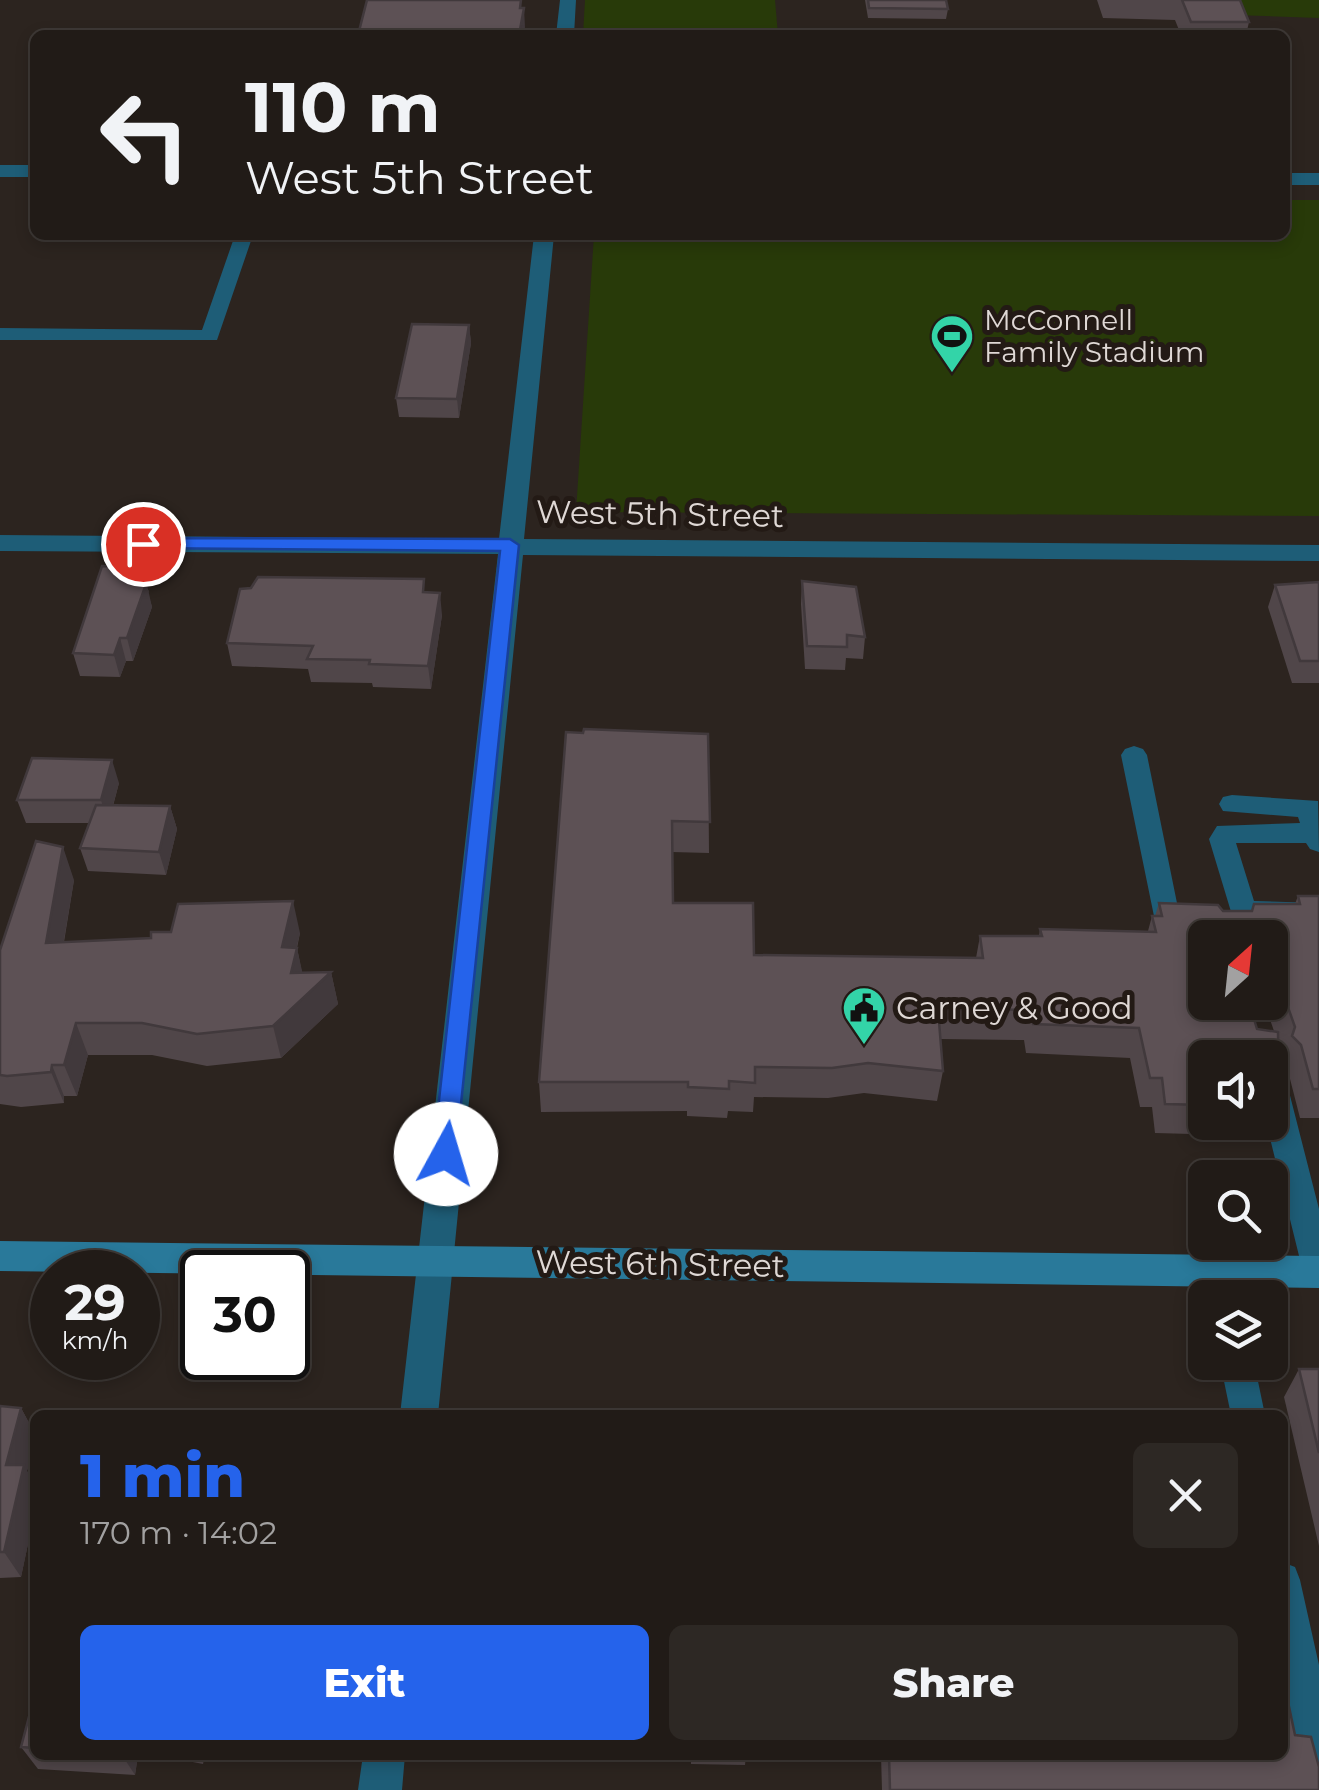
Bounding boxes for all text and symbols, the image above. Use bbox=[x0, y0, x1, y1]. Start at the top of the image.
text: 110 m bbox=[245, 64, 441, 150]
icon: left bbox=[80, 70, 210, 200]
text: West 5th Street bbox=[245, 150, 594, 205]
place label: McConnell Family Stadium bbox=[984, 303, 1204, 369]
sports icon: McConnell Family Stadium bbox=[929, 313, 975, 374]
street label: West 5th Street bbox=[536, 492, 784, 535]
pin bbox=[101, 502, 186, 587]
icon: arrive bbox=[116, 517, 171, 572]
north arrow bbox=[1188, 920, 1288, 1020]
map controls bbox=[1188, 920, 1288, 1380]
public building icon: Carney & Good bbox=[841, 985, 887, 1046]
place label: Carney & Good bbox=[896, 988, 1133, 1027]
button: sound bbox=[1188, 1040, 1288, 1140]
position arrow bbox=[394, 1102, 498, 1206]
button: search bbox=[1188, 1160, 1288, 1260]
street label: West 6th Street bbox=[535, 1242, 785, 1285]
speed limit sign: 30 bbox=[180, 1250, 310, 1380]
text: 29 bbox=[64, 1272, 126, 1333]
button: layers bbox=[1188, 1280, 1288, 1380]
text: km/h bbox=[62, 1325, 128, 1355]
text: 1 min bbox=[80, 1439, 245, 1512]
button: close bbox=[1133, 1443, 1238, 1548]
text: 170 m · 14:02 bbox=[80, 1513, 277, 1552]
button: Exit bbox=[80, 1625, 649, 1740]
button: Share bbox=[669, 1625, 1238, 1740]

